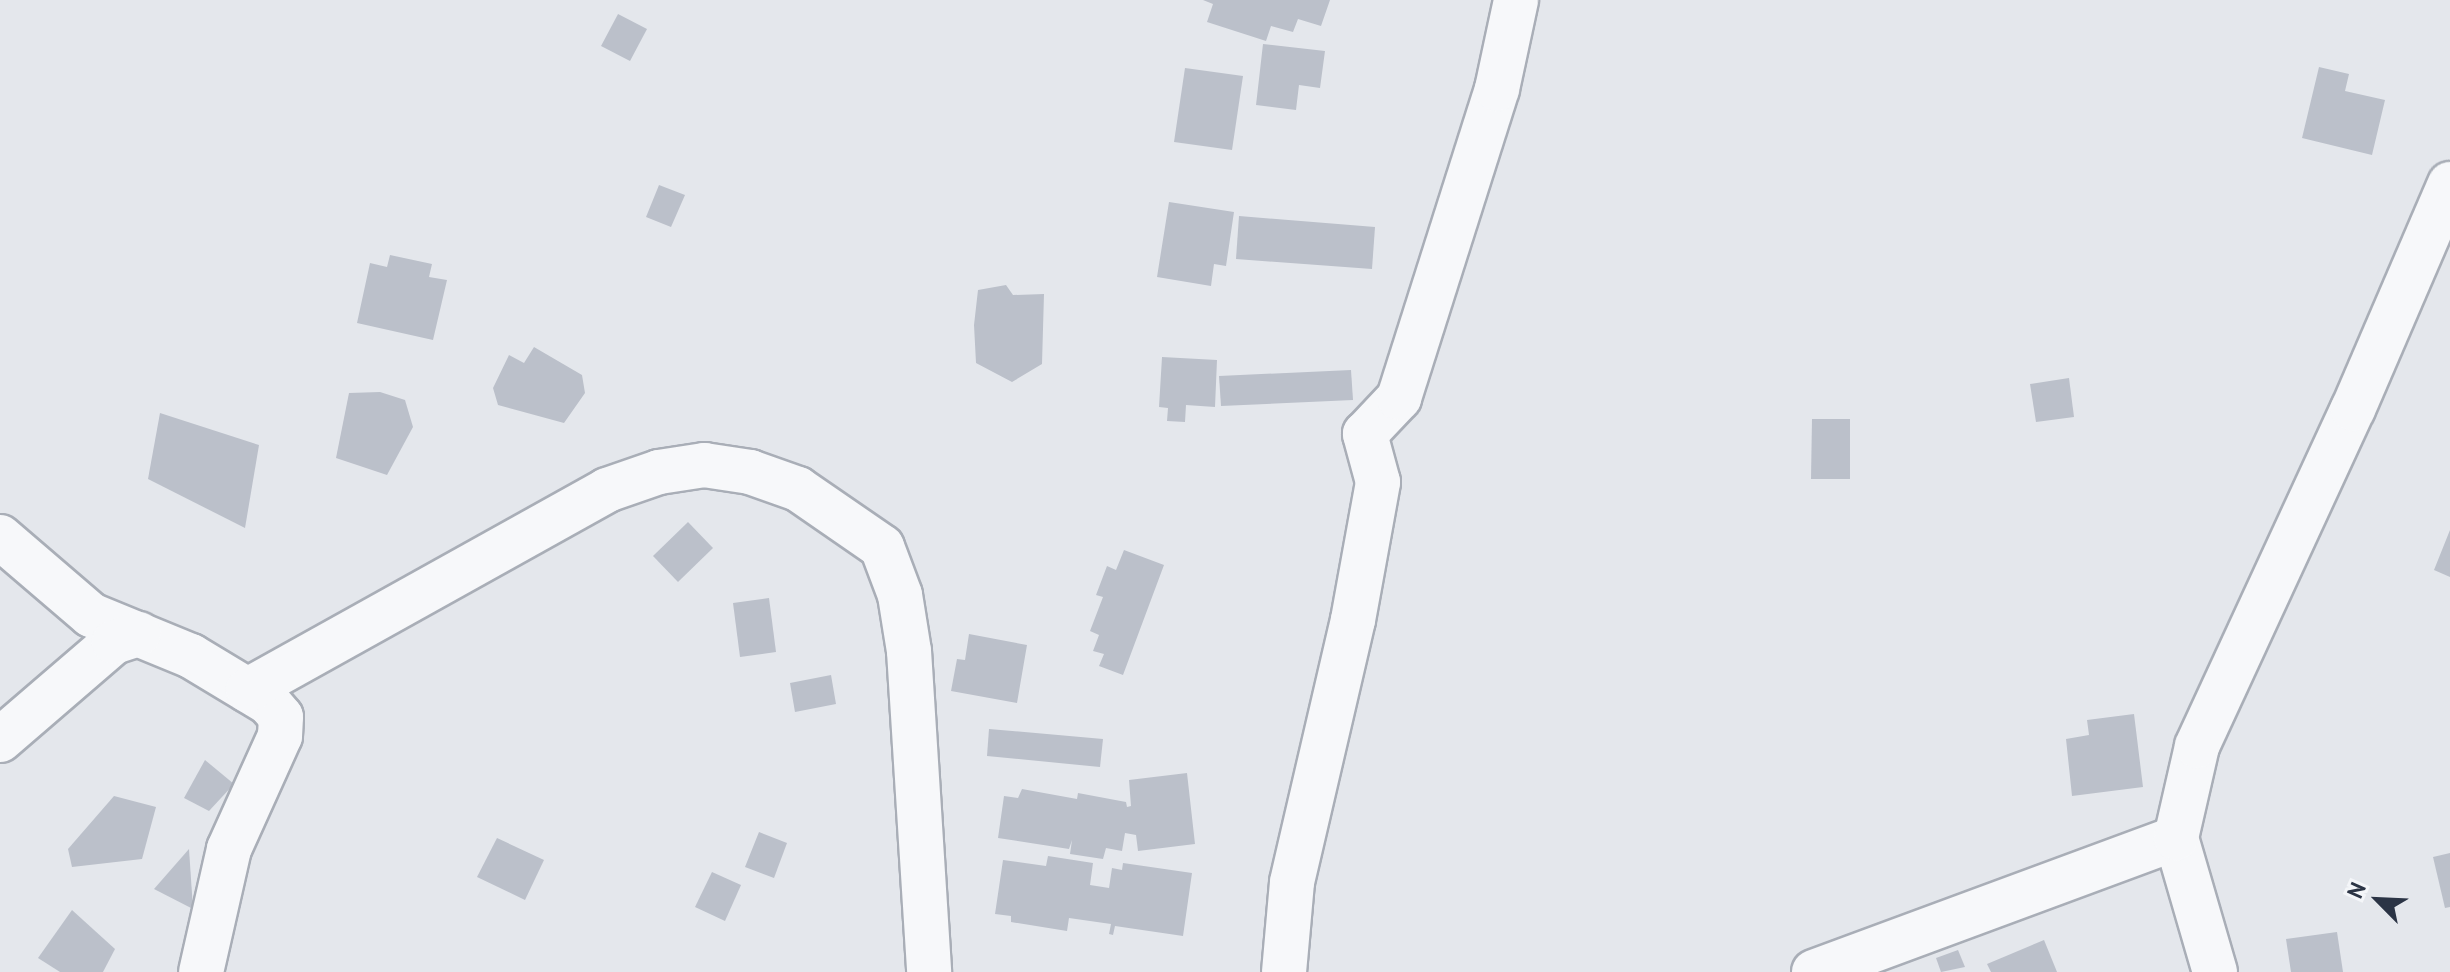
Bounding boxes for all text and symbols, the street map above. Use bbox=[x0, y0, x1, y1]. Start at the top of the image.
north arrow bbox=[2338, 860, 2418, 940]
text: N bbox=[2340, 878, 2372, 903]

